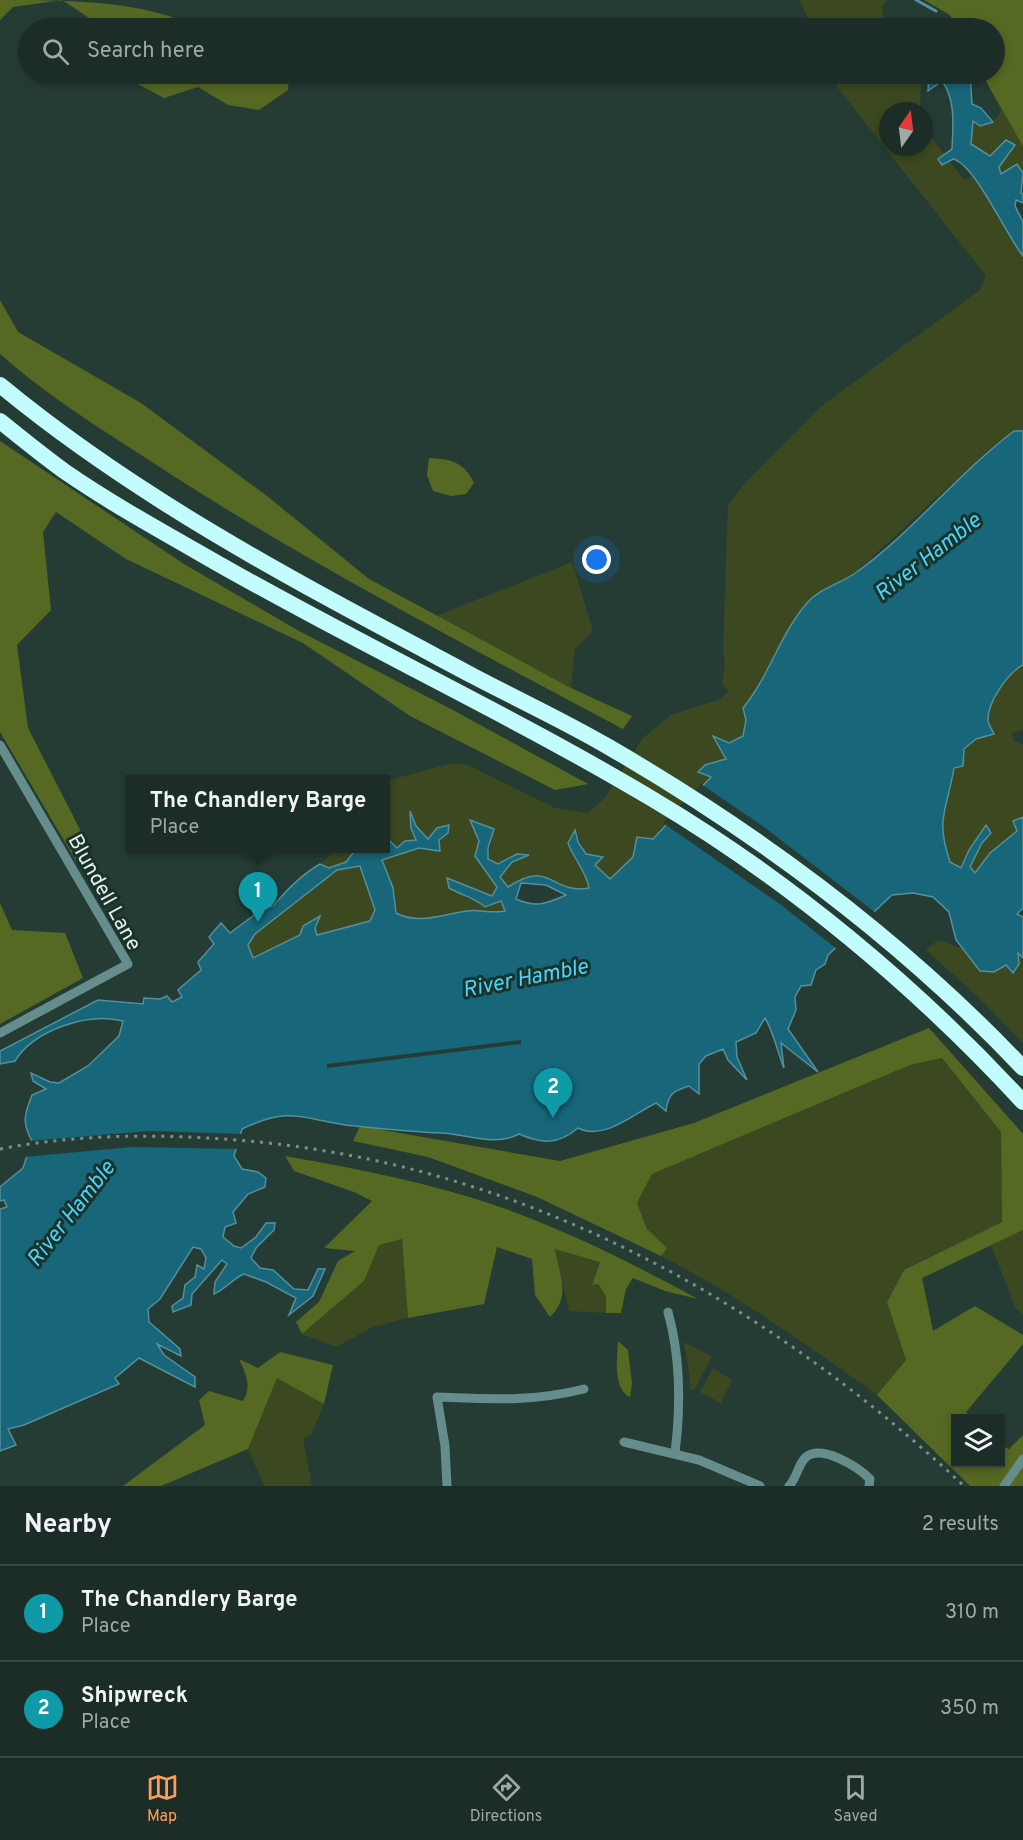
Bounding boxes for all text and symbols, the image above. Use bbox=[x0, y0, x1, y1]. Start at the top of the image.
search box bbox=[18, 18, 1005, 84]
icon: search bbox=[39, 35, 72, 68]
text: Search here bbox=[87, 38, 205, 65]
north arrow bbox=[879, 102, 933, 156]
water label: River Hamble bbox=[870, 508, 988, 608]
your location bbox=[582, 545, 611, 574]
popup bbox=[126, 775, 390, 853]
text: The Chandlery Barge bbox=[150, 788, 366, 815]
text: Place bbox=[150, 815, 199, 841]
street label: Blundell Lane bbox=[61, 830, 147, 956]
pin: 1 bbox=[238, 872, 278, 922]
water label: River Hamble bbox=[460, 954, 591, 1005]
pin: 2 bbox=[534, 1068, 572, 1118]
water label: River Hamble bbox=[22, 1156, 122, 1273]
map controls bbox=[951, 1414, 1005, 1468]
button: layers bbox=[951, 1414, 1005, 1468]
text: Nearby bbox=[24, 1509, 112, 1542]
text: 2 results bbox=[922, 1512, 999, 1538]
text: The Chandlery Barge bbox=[81, 1587, 298, 1614]
text: 1 bbox=[40, 1600, 48, 1626]
text: 310 m bbox=[945, 1600, 999, 1626]
text: Place bbox=[81, 1614, 131, 1640]
text: Shipwreck bbox=[81, 1683, 188, 1710]
text: 2 bbox=[37, 1696, 50, 1722]
text: 350 m bbox=[940, 1696, 999, 1722]
text: Place bbox=[81, 1710, 131, 1736]
tab: Map bbox=[146, 1771, 179, 1827]
tab: Directions bbox=[470, 1771, 542, 1827]
tab: Saved bbox=[833, 1771, 877, 1827]

